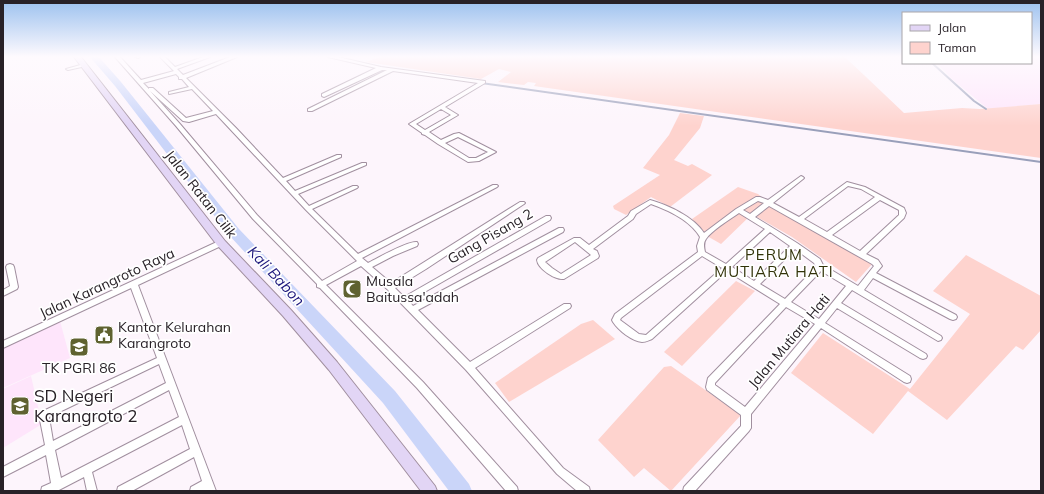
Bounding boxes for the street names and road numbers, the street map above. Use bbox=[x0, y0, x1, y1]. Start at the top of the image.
street label: Jalan Ratan Cilik bbox=[161, 146, 241, 242]
street label: Gang Pisang 2 bbox=[444, 204, 536, 268]
street label: Jalan Karangroto Raya bbox=[37, 244, 177, 322]
street label: Jalan Mutiara Hati bbox=[744, 290, 834, 392]

